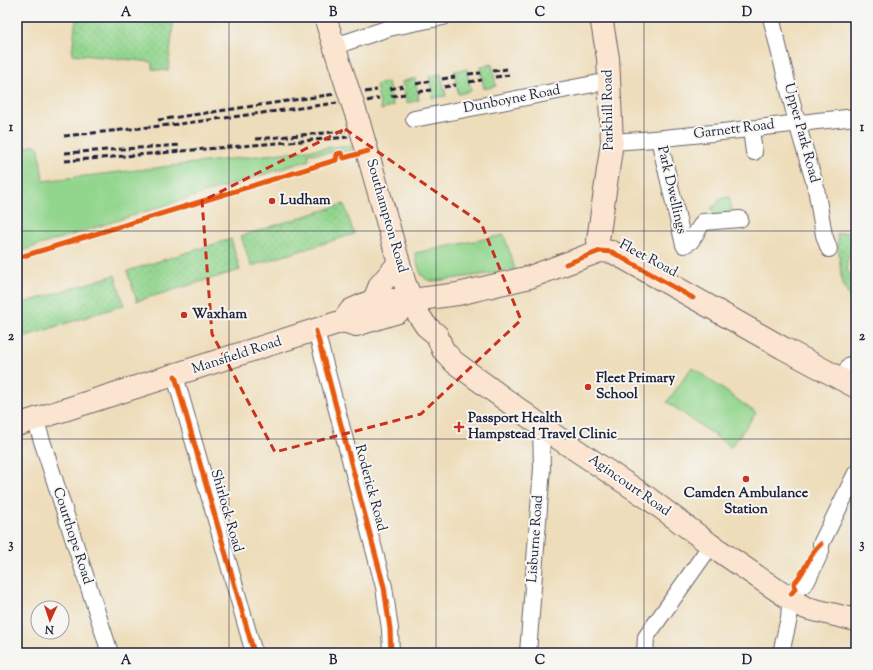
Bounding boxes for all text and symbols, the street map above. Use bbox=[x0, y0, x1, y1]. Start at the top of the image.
text: A bbox=[121, 4, 132, 22]
text: B bbox=[329, 4, 338, 22]
text: C bbox=[535, 4, 545, 22]
text: D bbox=[742, 4, 752, 22]
street label: Parkhill Road bbox=[598, 69, 620, 151]
street label: Dunboyne Road bbox=[462, 81, 562, 119]
street label: Upper Park Road bbox=[778, 81, 824, 185]
street label: Garnett Road bbox=[692, 115, 776, 145]
text: 1 bbox=[9, 119, 14, 137]
text: 1 bbox=[860, 119, 865, 137]
street label: Park Dwellings bbox=[651, 144, 691, 236]
street label: Southampton Road bbox=[360, 157, 412, 275]
place label: Ludham bbox=[280, 191, 331, 211]
marker: Ludham bbox=[267, 196, 277, 206]
street label: Fleet Road bbox=[615, 235, 681, 283]
place label: Waxham bbox=[192, 305, 248, 325]
marker: Waxham bbox=[179, 310, 189, 320]
text: 2 bbox=[8, 328, 15, 346]
text: 2 bbox=[859, 328, 866, 346]
street label: Mansfield Road bbox=[190, 332, 285, 380]
place label: Fleet Primary School bbox=[596, 369, 675, 405]
marker: Fleet Primary School bbox=[583, 382, 593, 392]
place label: Passport Health Hampstead Travel Clinic bbox=[468, 409, 617, 445]
marker: Passport Health Hampstead Travel Clinic bbox=[453, 421, 465, 433]
street label: Roderick Road bbox=[349, 442, 391, 534]
street label: Agincourt Road bbox=[584, 450, 674, 522]
street label: Shirlock Road bbox=[205, 467, 247, 555]
marker: Camden Ambulance Station bbox=[741, 474, 751, 484]
place label: Camden Ambulance Station bbox=[684, 484, 809, 520]
street label: Courthope Road bbox=[47, 485, 97, 587]
street label: Lisburne Road bbox=[523, 494, 549, 584]
text: 3 bbox=[8, 536, 14, 554]
text: 3 bbox=[859, 536, 865, 554]
north arrow bbox=[30, 600, 70, 640]
text: N bbox=[45, 621, 55, 637]
text: A bbox=[121, 652, 132, 670]
text: B bbox=[329, 652, 338, 670]
text: C bbox=[535, 652, 545, 670]
text: D bbox=[742, 652, 752, 670]

